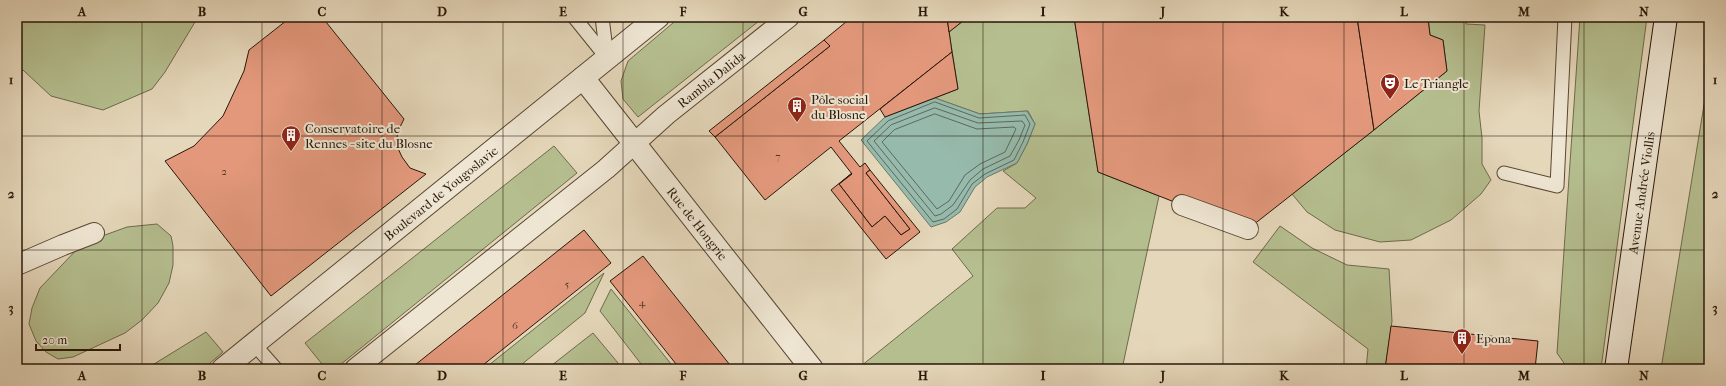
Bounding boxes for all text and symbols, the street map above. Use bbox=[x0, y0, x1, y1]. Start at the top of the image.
text: A bbox=[77, 4, 87, 19]
text: B bbox=[198, 4, 207, 19]
text: C bbox=[318, 4, 327, 19]
text: D bbox=[437, 4, 447, 19]
text: E bbox=[559, 4, 567, 19]
text: F bbox=[679, 4, 687, 19]
text: G bbox=[798, 4, 808, 19]
text: H bbox=[918, 4, 929, 19]
text: I bbox=[1040, 4, 1046, 19]
text: J bbox=[1159, 4, 1166, 20]
text: K bbox=[1279, 4, 1290, 19]
text: L bbox=[1400, 4, 1409, 19]
text: M bbox=[1517, 4, 1530, 19]
text: N bbox=[1639, 4, 1649, 19]
street label: Rambla Dalida bbox=[674, 47, 748, 111]
text: 1 bbox=[9, 72, 14, 87]
theatre icon: Le Triangle bbox=[1379, 72, 1401, 100]
text: 1 bbox=[1713, 72, 1718, 87]
place label: Le Triangle bbox=[1404, 76, 1469, 91]
place label: Pôle social du Blosne bbox=[811, 92, 869, 122]
building icon: Pôle social du Blosne bbox=[786, 95, 808, 123]
place label: Conservatoire de Rennes - site du Blosne bbox=[305, 121, 433, 151]
building icon: Conservatoire de Rennes - site du Blosne bbox=[280, 124, 302, 152]
street label: Avenue Andrée Viollis bbox=[1625, 130, 1657, 256]
street label: Boulevard de Yougoslavie bbox=[381, 142, 501, 243]
house number: 7 bbox=[775, 150, 781, 163]
house number: 2 bbox=[221, 165, 227, 178]
street label: Rue de Hongrie bbox=[664, 184, 731, 263]
text: 2 bbox=[8, 186, 15, 201]
text: 2 bbox=[1712, 186, 1719, 201]
house number: 5 bbox=[565, 278, 570, 291]
house number: 4 bbox=[639, 296, 646, 309]
text: 3 bbox=[8, 300, 14, 316]
text: 3 bbox=[1712, 300, 1718, 316]
house number: 6 bbox=[512, 319, 518, 332]
scale bar bbox=[36, 326, 120, 352]
building icon: Epona bbox=[1451, 327, 1473, 355]
place label: Epona bbox=[1476, 331, 1512, 346]
text: 20 m bbox=[42, 333, 67, 347]
text: A bbox=[77, 368, 87, 383]
text: B bbox=[198, 368, 207, 383]
text: C bbox=[318, 368, 327, 383]
text: D bbox=[437, 368, 447, 383]
text: E bbox=[559, 368, 567, 383]
text: F bbox=[679, 368, 687, 383]
text: G bbox=[798, 368, 808, 383]
text: H bbox=[918, 368, 929, 383]
text: I bbox=[1040, 368, 1046, 383]
text: J bbox=[1159, 368, 1166, 384]
text: K bbox=[1279, 368, 1290, 383]
text: L bbox=[1400, 368, 1409, 383]
text: M bbox=[1517, 368, 1530, 383]
text: N bbox=[1639, 368, 1649, 383]

